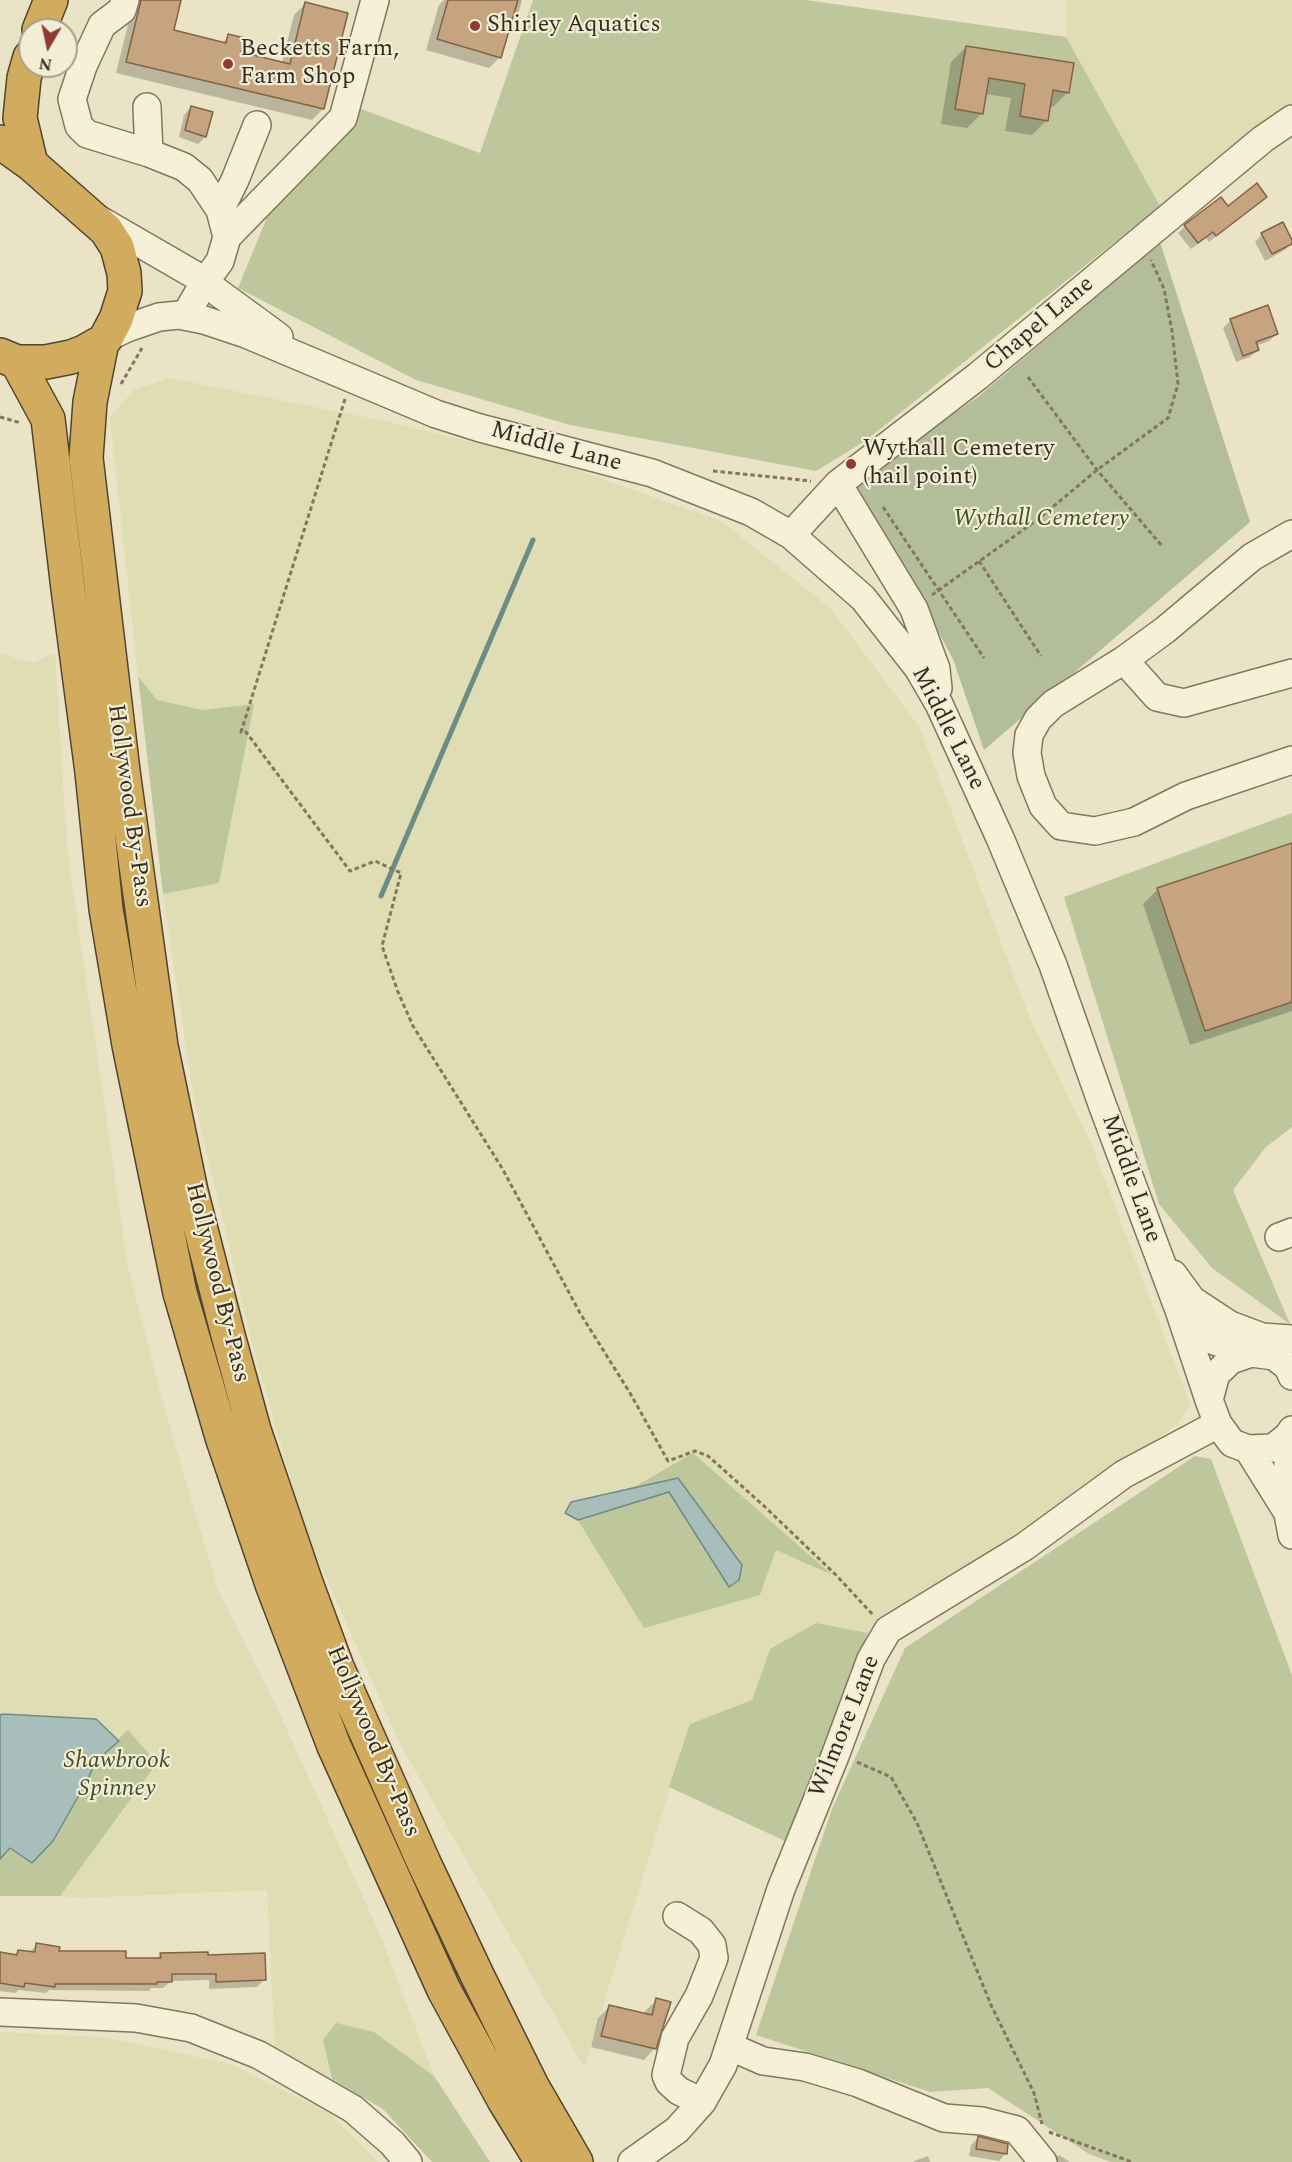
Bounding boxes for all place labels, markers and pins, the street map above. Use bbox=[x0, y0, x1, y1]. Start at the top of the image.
place label: Shirley Aquatics bbox=[487, 12, 661, 40]
marker: Shirley Aquatics bbox=[468, 19, 482, 33]
place label: Becketts Farm, Farm Shop bbox=[240, 36, 399, 92]
marker: Becketts Farm, Farm Shop bbox=[221, 57, 235, 71]
place label: Wythall Cemetery (hail point) bbox=[863, 436, 1055, 492]
marker: Wythall Cemetery (hail point) bbox=[844, 457, 858, 471]

